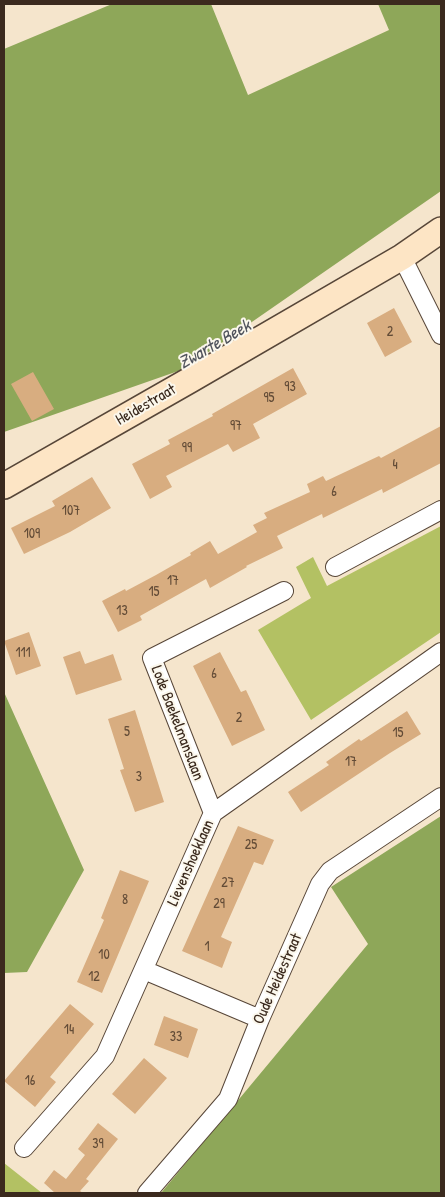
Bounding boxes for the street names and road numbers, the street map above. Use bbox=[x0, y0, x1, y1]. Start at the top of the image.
street label: Heidestraat bbox=[113, 380, 179, 430]
street label: Lode Baekelmanslaan bbox=[146, 663, 208, 783]
street label: Lievenshoeklaan bbox=[163, 817, 219, 909]
street label: Oude Heidestraat bbox=[249, 931, 307, 1027]

